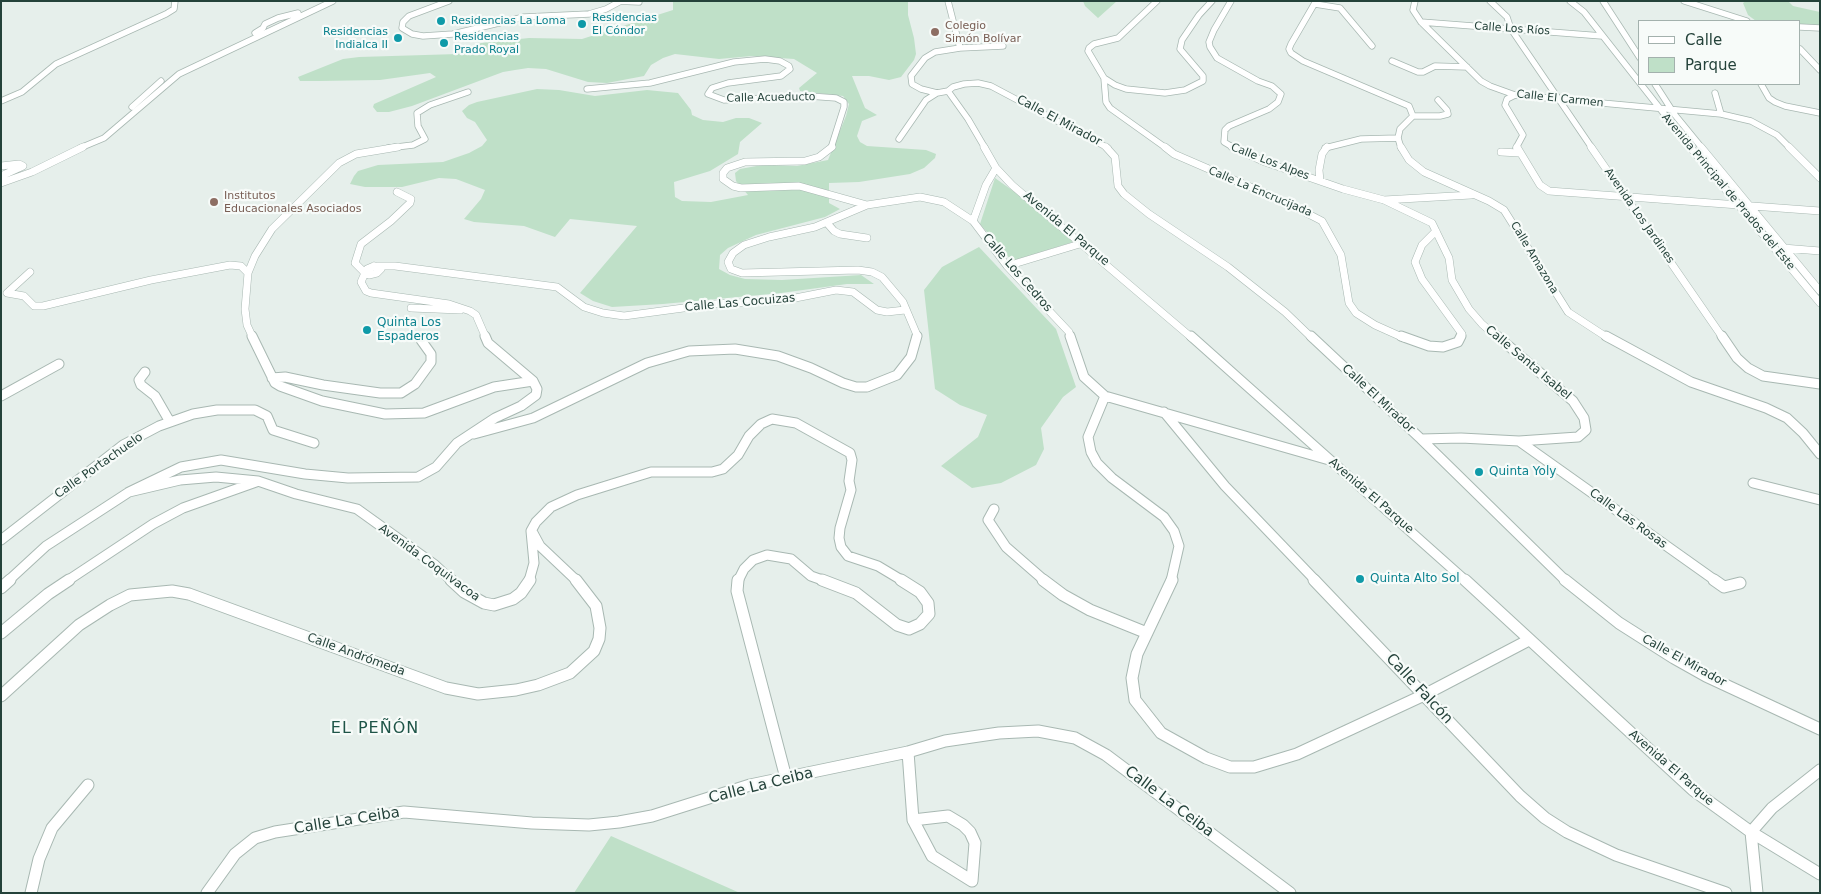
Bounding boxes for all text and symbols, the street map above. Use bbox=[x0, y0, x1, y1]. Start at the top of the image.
place label: Residencias El Cóndor bbox=[592, 11, 657, 37]
place label: Residencias La Loma bbox=[451, 14, 566, 28]
marker: Residencias La Loma bbox=[435, 15, 447, 27]
marker: Residencias El Cóndor bbox=[576, 18, 588, 30]
place label: Colegio Simón Bolívar bbox=[945, 19, 1021, 45]
street label: Calle Los Ríos bbox=[1474, 20, 1550, 38]
legend bbox=[1638, 20, 1801, 85]
place label: Residencias Indialca II bbox=[323, 25, 388, 51]
marker: Colegio Simón Bolívar bbox=[929, 26, 941, 38]
place label: Residencias Prado Royal bbox=[454, 30, 519, 56]
text: Calle bbox=[1685, 31, 1722, 49]
marker: Residencias Indialca II bbox=[392, 32, 404, 44]
marker: Residencias Prado Royal bbox=[438, 37, 450, 49]
text: Parque bbox=[1685, 56, 1737, 74]
street label: Calle El Carmen bbox=[1516, 88, 1604, 110]
street label: Calle Acueducto bbox=[726, 91, 816, 105]
street label: Calle El Mirador bbox=[1014, 93, 1104, 149]
street label: Avenida Principal de Prados del Este bbox=[1659, 111, 1797, 273]
street label: Calle Los Alpes bbox=[1229, 141, 1311, 183]
street label: Calle La Encrucijada bbox=[1206, 164, 1314, 220]
street label: Avenida Los Jardines bbox=[1601, 166, 1677, 266]
place label: Institutos Educacionales Asociados bbox=[224, 189, 362, 215]
street label: Avenida El Parque bbox=[1020, 189, 1112, 269]
marker: Institutos Educacionales Asociados bbox=[208, 196, 220, 208]
street label: Calle Amazona bbox=[1507, 219, 1561, 297]
street label: Calle Los Cedros bbox=[979, 231, 1055, 315]
street label: Calle Las Cocuizas bbox=[684, 291, 796, 315]
place label: Quinta Los Espaderos bbox=[377, 316, 441, 344]
street label: Calle Santa Isabel bbox=[1482, 323, 1574, 403]
marker: Quinta Los Espaderos bbox=[361, 324, 373, 336]
street label: Calle El Mirador bbox=[1339, 362, 1417, 436]
street label: Calle Portachuelo bbox=[52, 430, 146, 502]
street label: Avenida El Parque bbox=[1326, 455, 1416, 537]
place label: Quinta Yoly bbox=[1489, 465, 1556, 479]
marker: Quinta Yoly bbox=[1473, 466, 1485, 478]
street label: Calle Las Rosas bbox=[1586, 486, 1670, 552]
street label: Avenida Coquivacoa bbox=[376, 521, 482, 605]
place label: Quinta Alto Sol bbox=[1370, 572, 1460, 586]
marker: Quinta Alto Sol bbox=[1354, 573, 1366, 585]
street label: Calle Andrómeda bbox=[305, 631, 407, 679]
street label: Calle El Mirador bbox=[1639, 632, 1729, 690]
street label: Calle Falcón bbox=[1382, 650, 1456, 728]
district label: EL PEÑÓN bbox=[330, 719, 420, 739]
street label: Avenida El Parque bbox=[1626, 727, 1716, 809]
street label: Calle La Ceiba bbox=[1121, 763, 1217, 841]
street label: Calle La Ceiba bbox=[707, 764, 815, 808]
street label: Calle La Ceiba bbox=[293, 804, 401, 838]

